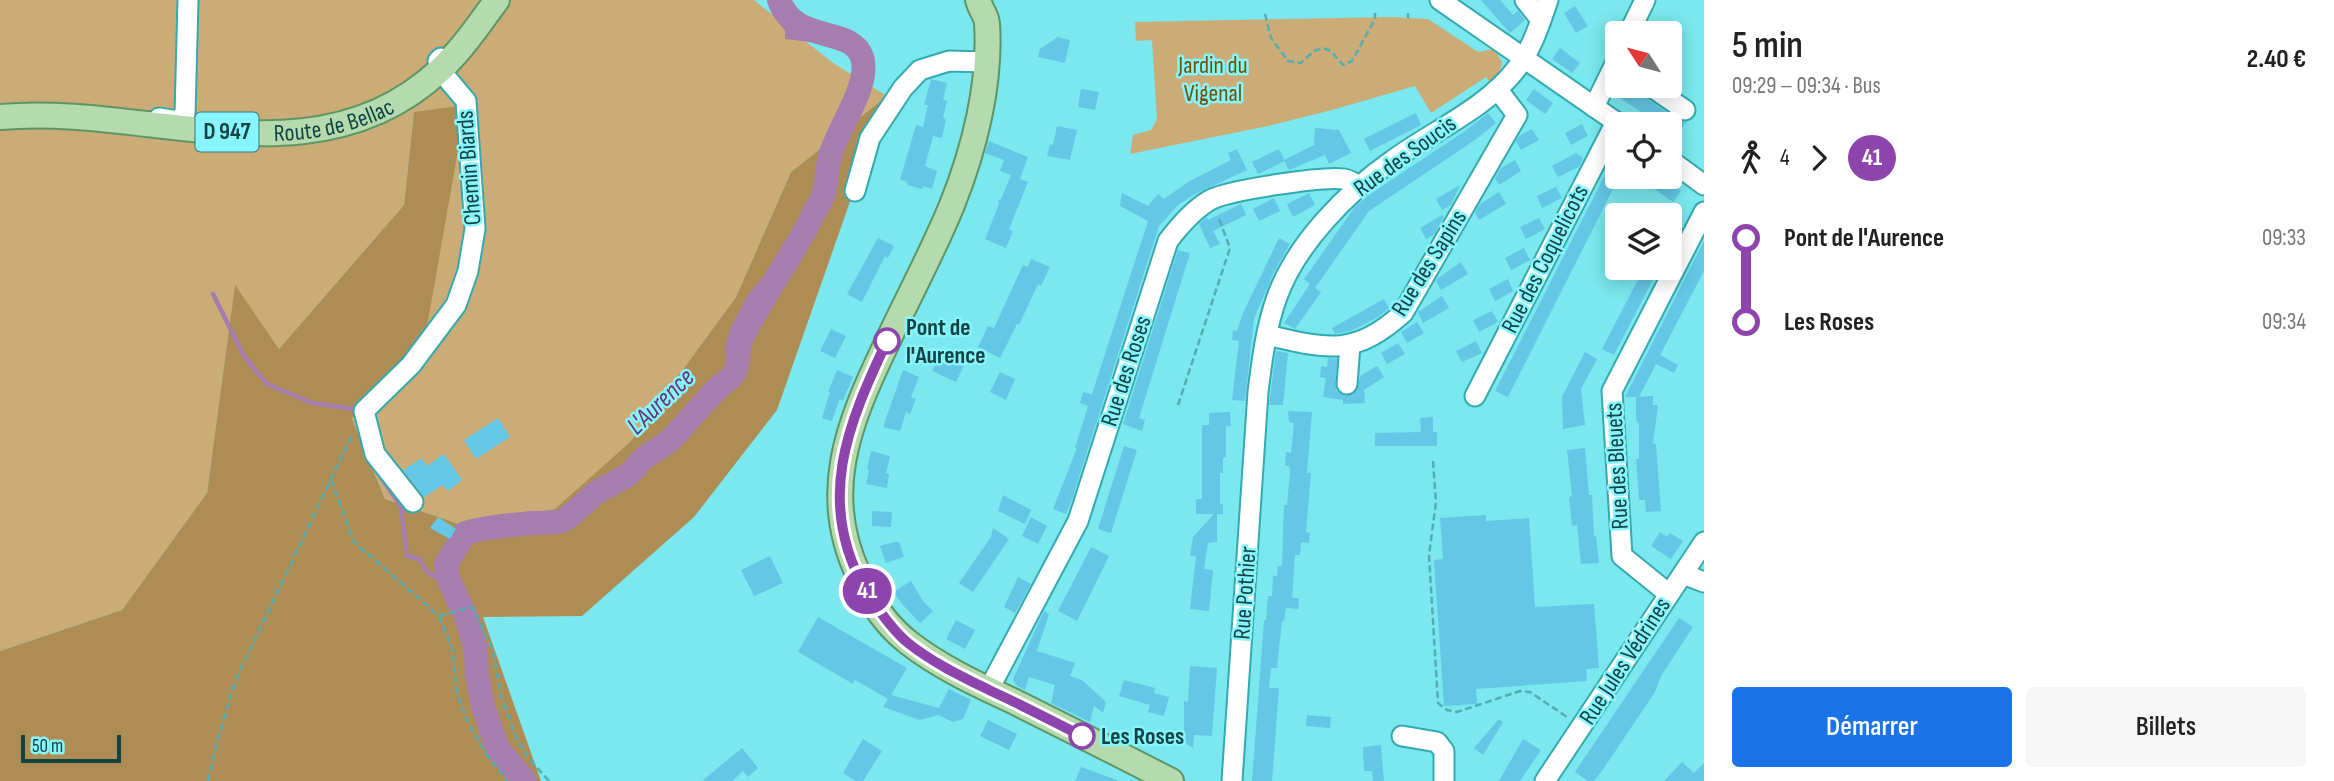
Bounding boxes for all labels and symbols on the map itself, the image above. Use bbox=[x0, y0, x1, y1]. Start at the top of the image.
north arrow bbox=[1605, 21, 1682, 98]
park label: Jardin du Vigenal bbox=[1177, 51, 1248, 108]
street label: Route de Bellac bbox=[273, 92, 399, 148]
street label: Rue des Soucis bbox=[1348, 109, 1462, 203]
street label: Chemin Biards bbox=[451, 110, 487, 226]
road number: D 947 bbox=[196, 113, 258, 152]
street label: Rue des Coquelicots bbox=[1495, 180, 1595, 338]
street label: Rue des Sapins bbox=[1385, 205, 1473, 321]
street label: Rue des Roses bbox=[1095, 312, 1157, 430]
place label: Pont de l'Aurence bbox=[906, 313, 985, 370]
marker: Pont de l'Aurence bbox=[874, 328, 900, 354]
water label: L'Aurence bbox=[621, 362, 701, 442]
street label: Rue des Bleuets bbox=[1599, 402, 1635, 530]
street label: Rue Pothier bbox=[1227, 545, 1263, 641]
line badge: 41 bbox=[836, 568, 898, 614]
street label: Rue Jules Védrines bbox=[1573, 592, 1677, 730]
place label: Les Roses bbox=[1101, 722, 1184, 751]
marker: Les Roses bbox=[1069, 723, 1095, 749]
scale bar bbox=[21, 732, 121, 764]

